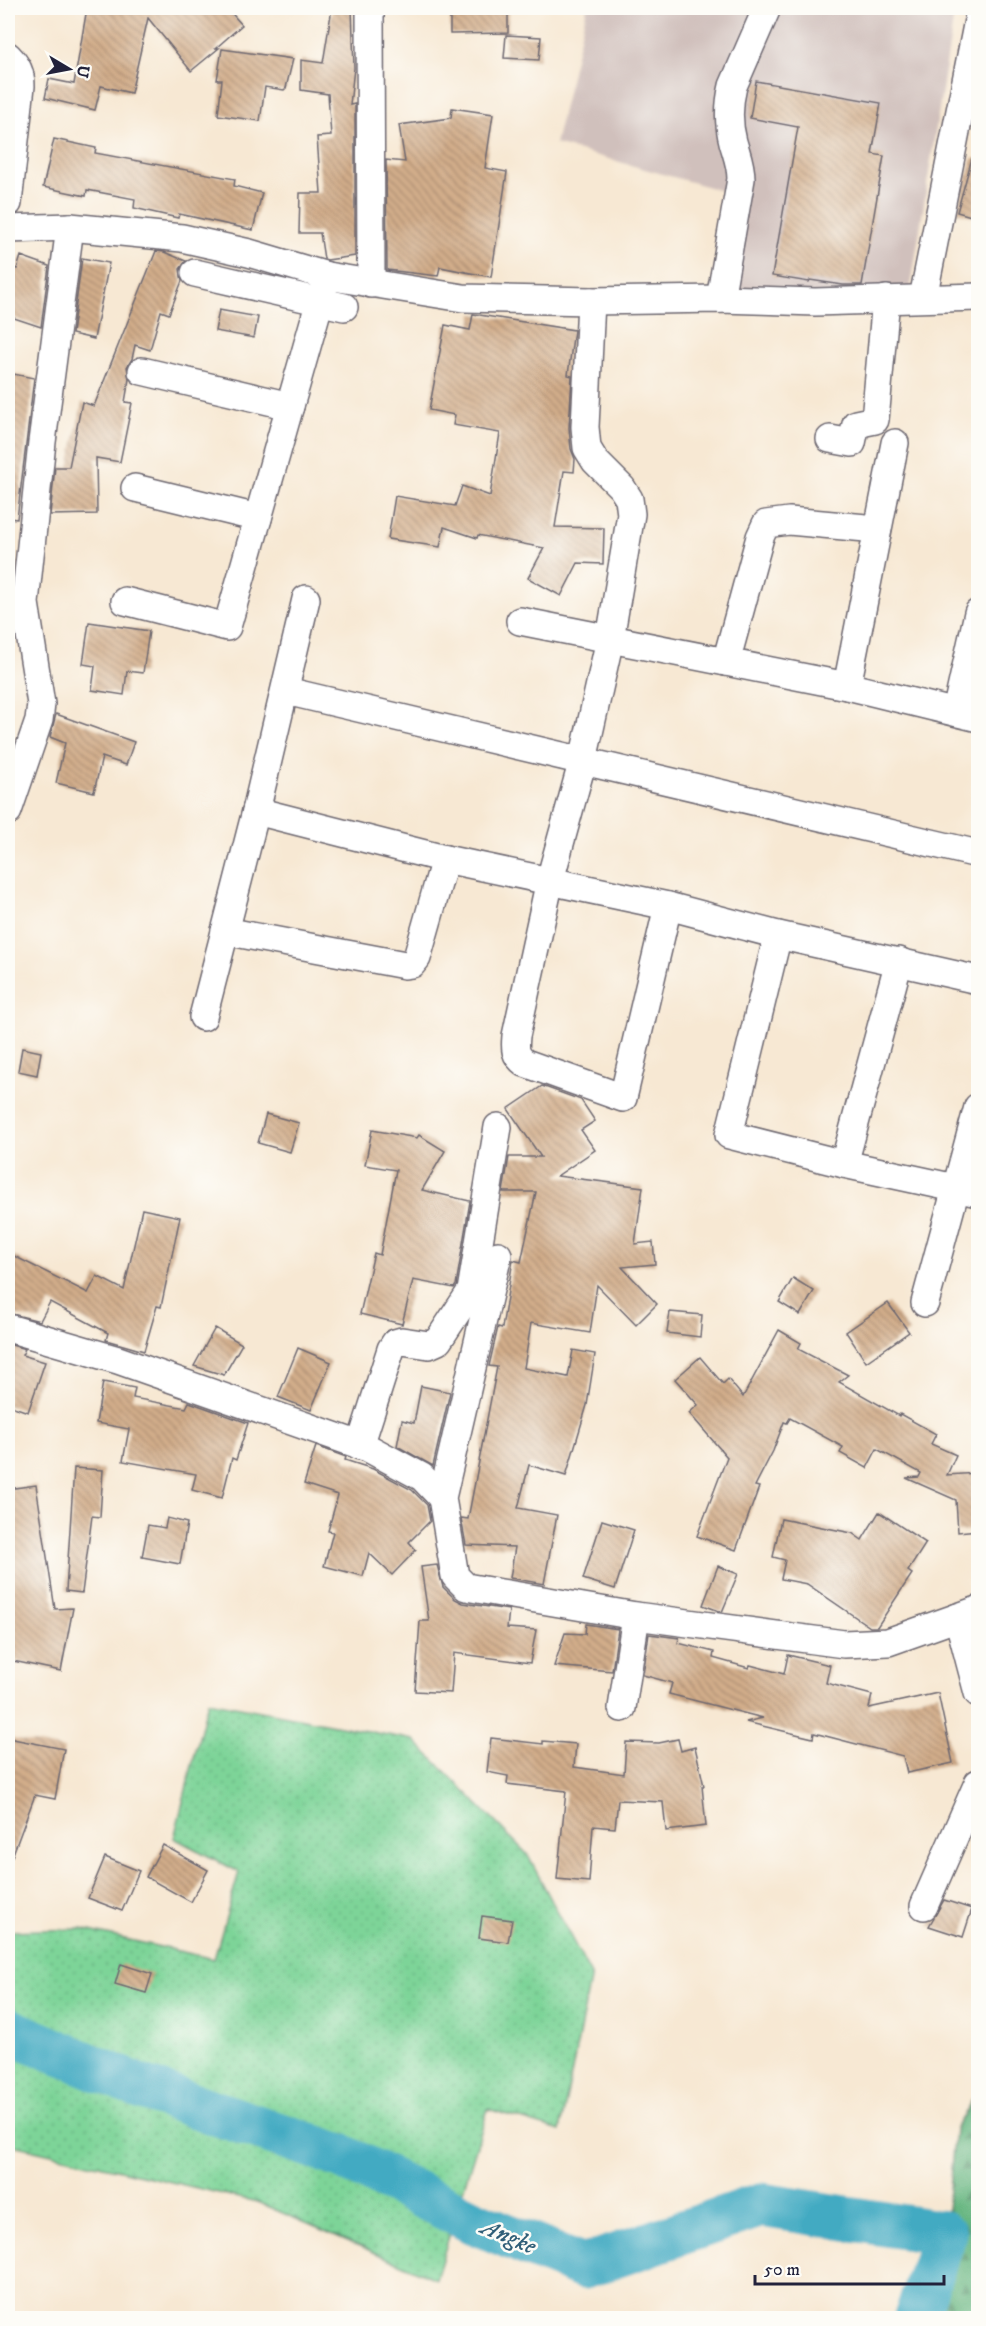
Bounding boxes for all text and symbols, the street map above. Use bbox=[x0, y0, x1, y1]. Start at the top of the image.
north arrow bbox=[39, 39, 99, 99]
text: U bbox=[72, 64, 94, 80]
water label: Angke bbox=[474, 2211, 541, 2262]
scale bar bbox=[755, 2248, 944, 2286]
text: 50 m bbox=[764, 2259, 800, 2281]

